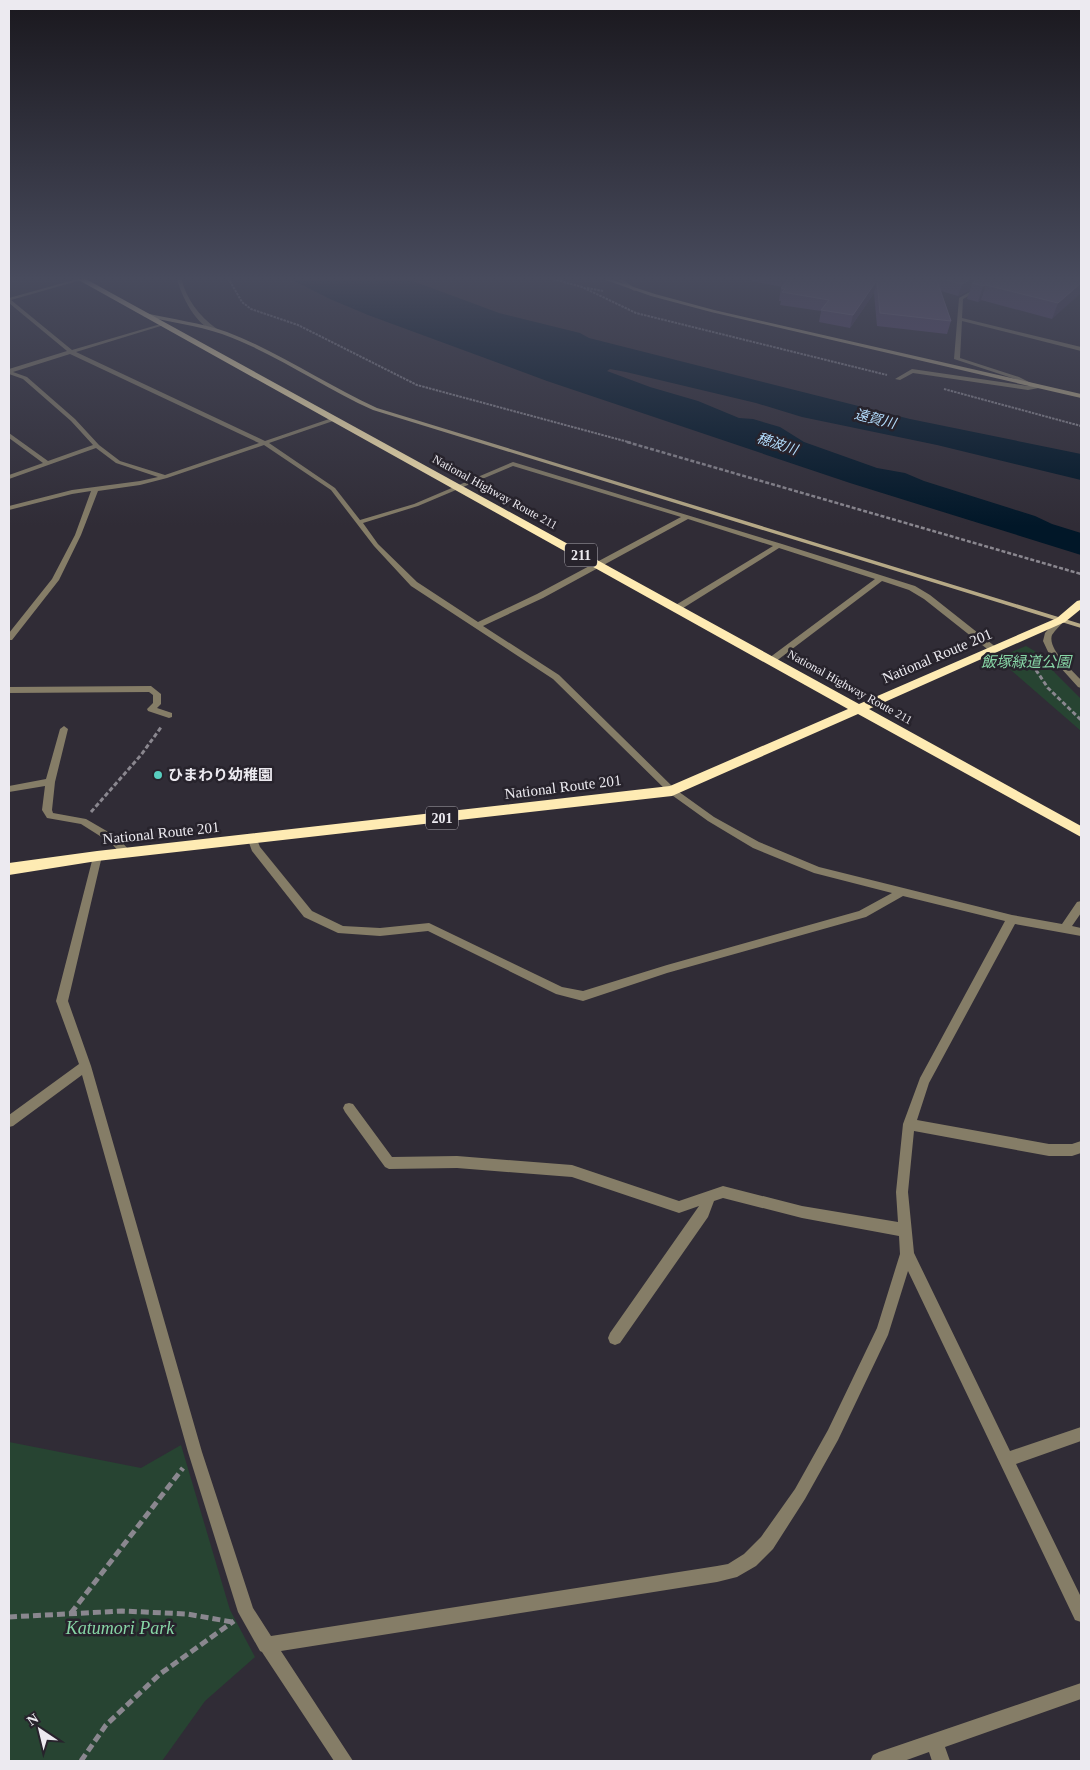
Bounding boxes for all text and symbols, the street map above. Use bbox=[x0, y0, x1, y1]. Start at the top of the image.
water label: 遠賀川 bbox=[853, 407, 899, 432]
water label: 穂波川 bbox=[755, 430, 801, 458]
street label: National Highway Route 211 bbox=[430, 452, 560, 532]
road number: 211 bbox=[565, 544, 597, 566]
street label: National Route 201 bbox=[880, 626, 994, 686]
street label: National Highway Route 211 bbox=[785, 647, 915, 727]
park label: 飯塚緑道公園 bbox=[981, 654, 1073, 670]
place label: ひまわり幼稚園 bbox=[168, 767, 273, 783]
marker: ひまわり幼稚園 bbox=[152, 769, 164, 781]
street label: National Route 201 bbox=[504, 772, 622, 802]
road number: 201 bbox=[426, 806, 458, 830]
street label: National Route 201 bbox=[102, 819, 220, 847]
park label: Katumori Park bbox=[65, 1618, 175, 1638]
north arrow bbox=[15, 1705, 65, 1755]
text: N bbox=[24, 1711, 41, 1729]

